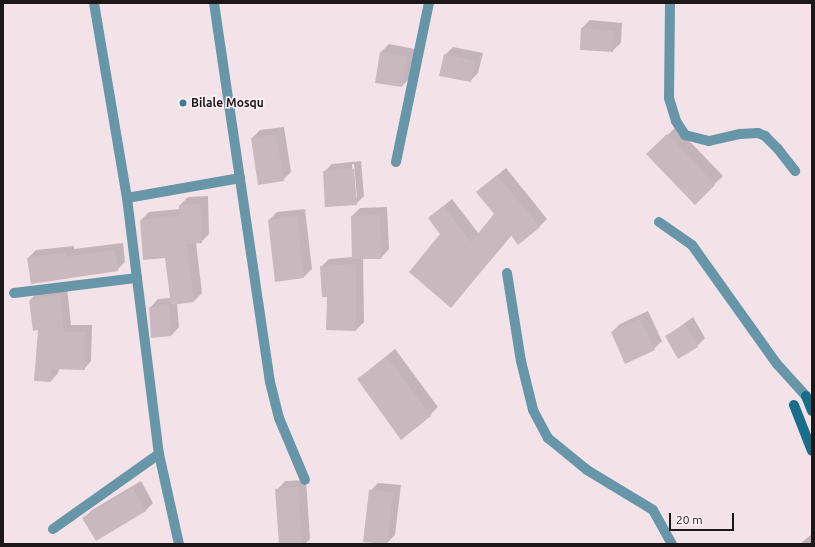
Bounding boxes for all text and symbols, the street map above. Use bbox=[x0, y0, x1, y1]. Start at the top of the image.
place label: Bilale Mosqu bbox=[191, 96, 264, 110]
marker: Bilale Mosqu bbox=[178, 98, 188, 108]
scale bar bbox=[671, 505, 736, 531]
text: 20 m bbox=[676, 513, 703, 526]

